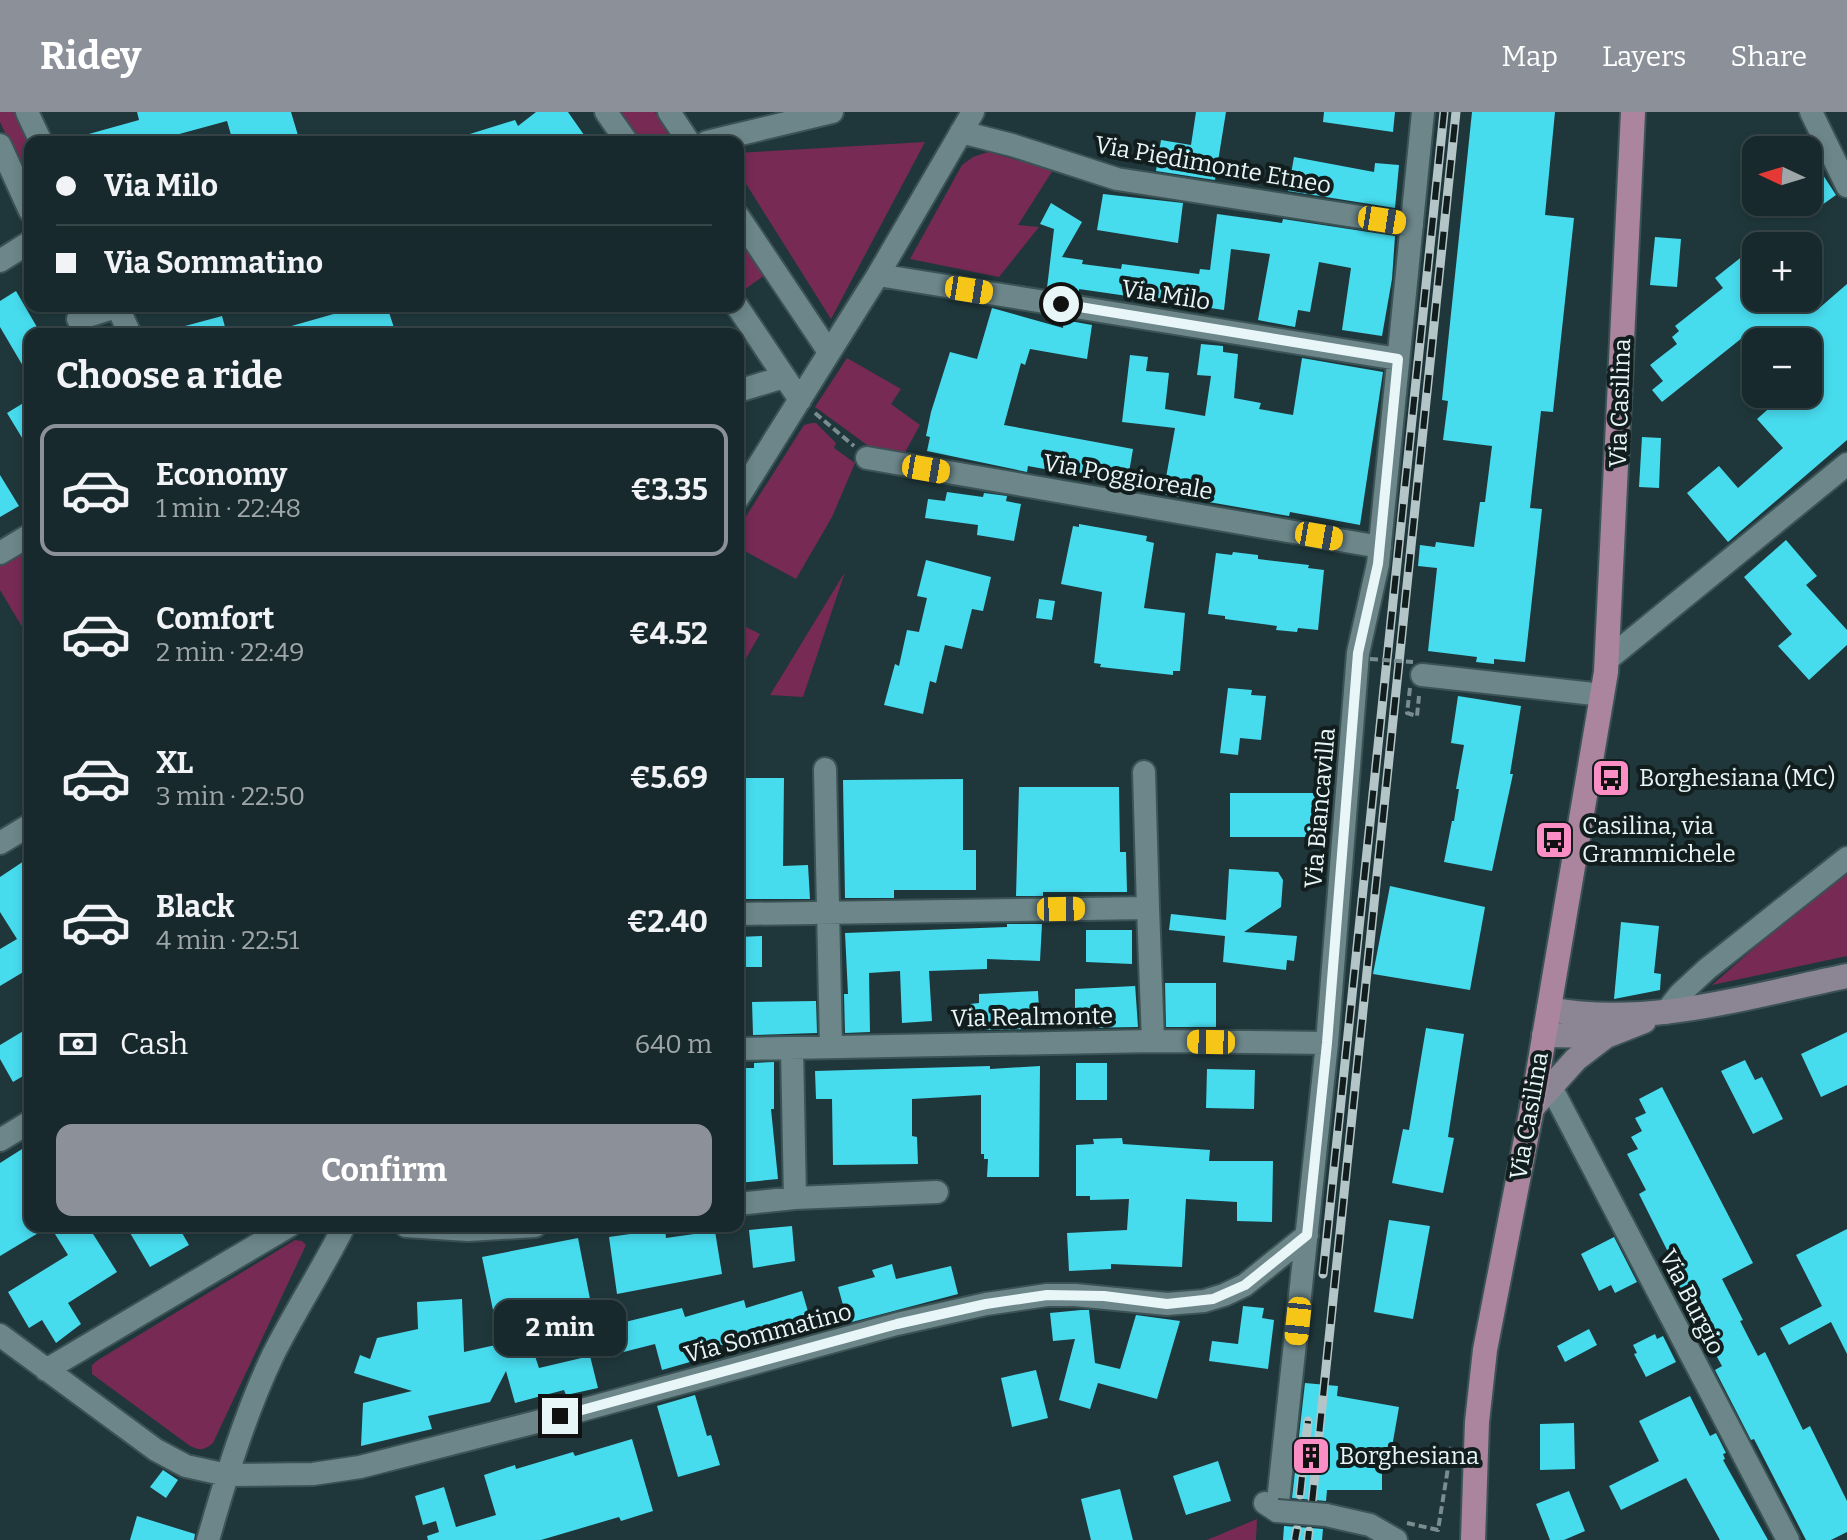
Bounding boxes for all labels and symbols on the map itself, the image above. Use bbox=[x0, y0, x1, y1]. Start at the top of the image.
street label: Via Piedimonte Etneo bbox=[1093, 130, 1333, 200]
north arrow bbox=[1742, 136, 1822, 216]
car bbox=[1356, 204, 1408, 236]
car bbox=[943, 274, 995, 306]
street label: Via Milo bbox=[1120, 274, 1212, 316]
route start bbox=[1043, 286, 1079, 322]
street label: Via Casilina bbox=[1604, 338, 1636, 468]
street label: Via Poggioreale bbox=[1041, 448, 1215, 506]
car bbox=[900, 453, 952, 485]
car bbox=[1293, 520, 1345, 552]
street label: Via Biancavilla bbox=[1299, 727, 1341, 889]
bus stop icon: Borghesiana (MC) bbox=[1590, 757, 1632, 799]
place label: Borghesiana (MC) bbox=[1639, 764, 1836, 792]
place label: Casilina, via Grammichele bbox=[1582, 812, 1736, 868]
bus stop icon: Casilina, via Grammichele bbox=[1533, 819, 1575, 861]
car bbox=[1037, 897, 1085, 921]
street label: Via Realmonte bbox=[951, 1002, 1113, 1032]
car bbox=[1187, 1030, 1235, 1054]
street label: Via Casilina bbox=[1504, 1050, 1554, 1182]
street label: Via Burgio bbox=[1654, 1245, 1730, 1359]
car bbox=[1284, 1296, 1312, 1346]
street label: Via Sommatino bbox=[681, 1297, 855, 1369]
callout: 2 min bbox=[494, 1300, 626, 1356]
route end bbox=[542, 1398, 578, 1434]
building icon: Borghesiana bbox=[1290, 1435, 1332, 1477]
place label: Borghesiana bbox=[1339, 1442, 1479, 1470]

